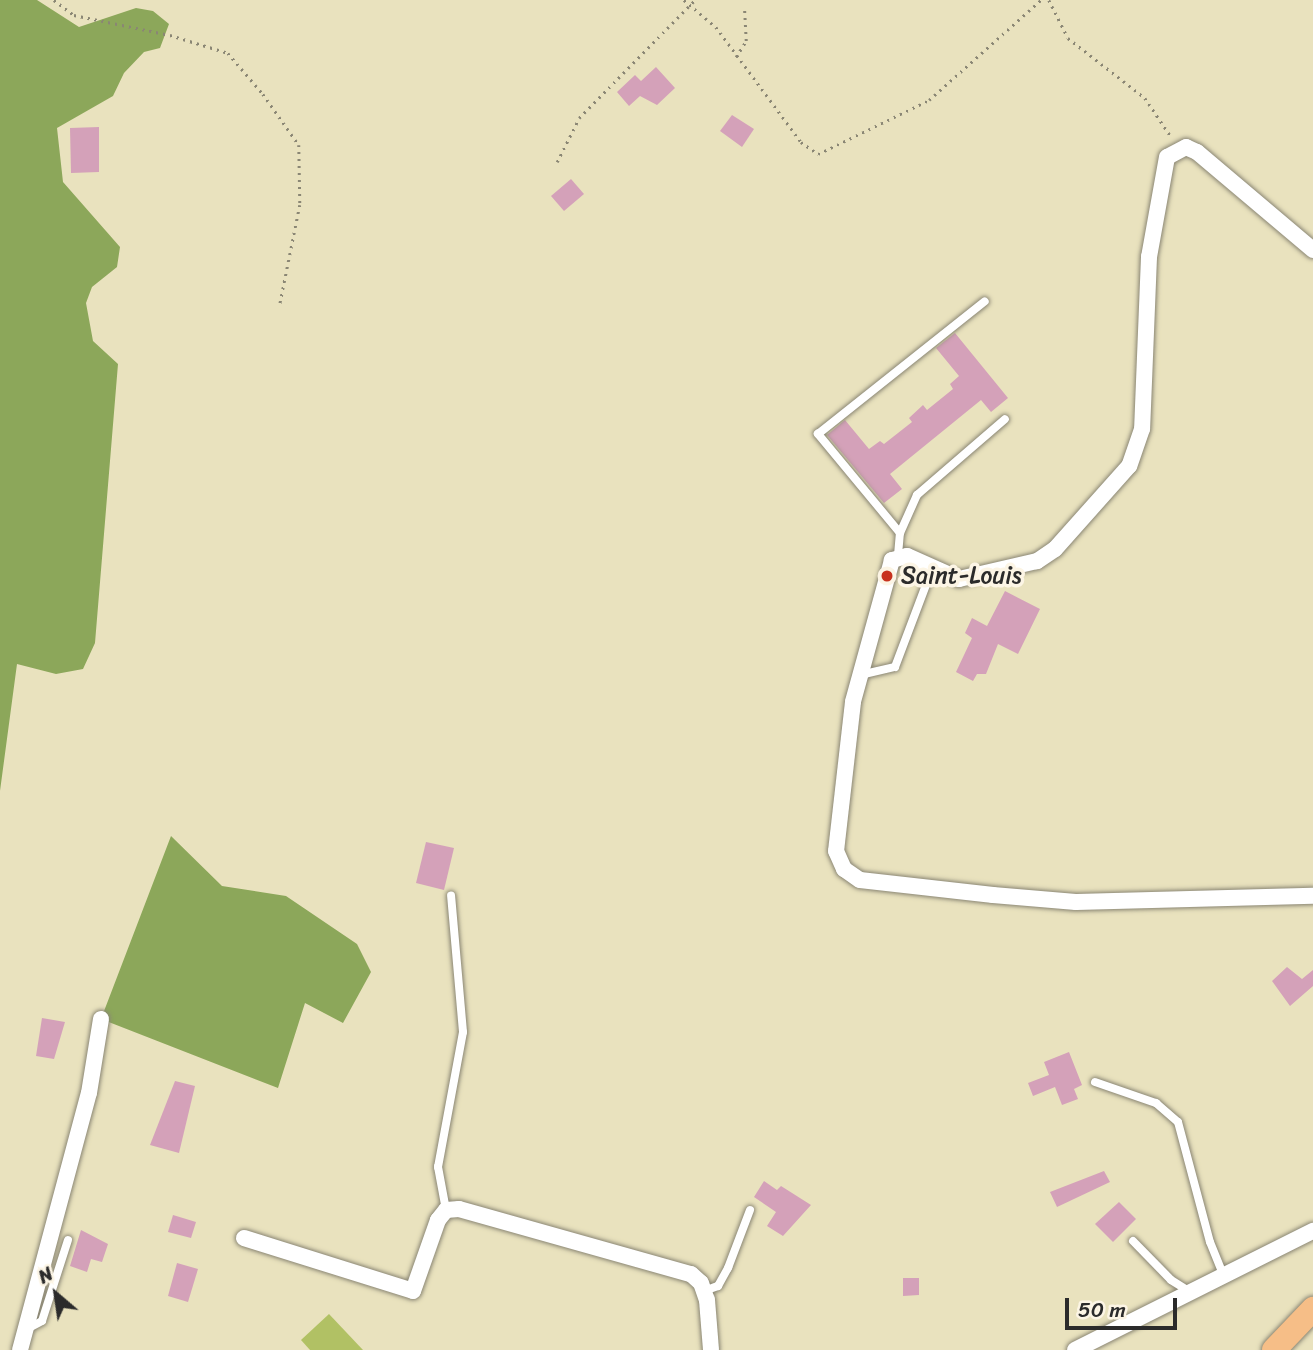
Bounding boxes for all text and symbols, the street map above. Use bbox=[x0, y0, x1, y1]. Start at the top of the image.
place label: Saint-Louis bbox=[901, 562, 1022, 590]
marker: Saint-Louis bbox=[879, 568, 895, 584]
text: N bbox=[32, 1258, 59, 1293]
north arrow bbox=[21, 1259, 91, 1329]
scale bar bbox=[1068, 1284, 1180, 1328]
text: 50 m bbox=[1078, 1291, 1126, 1329]

